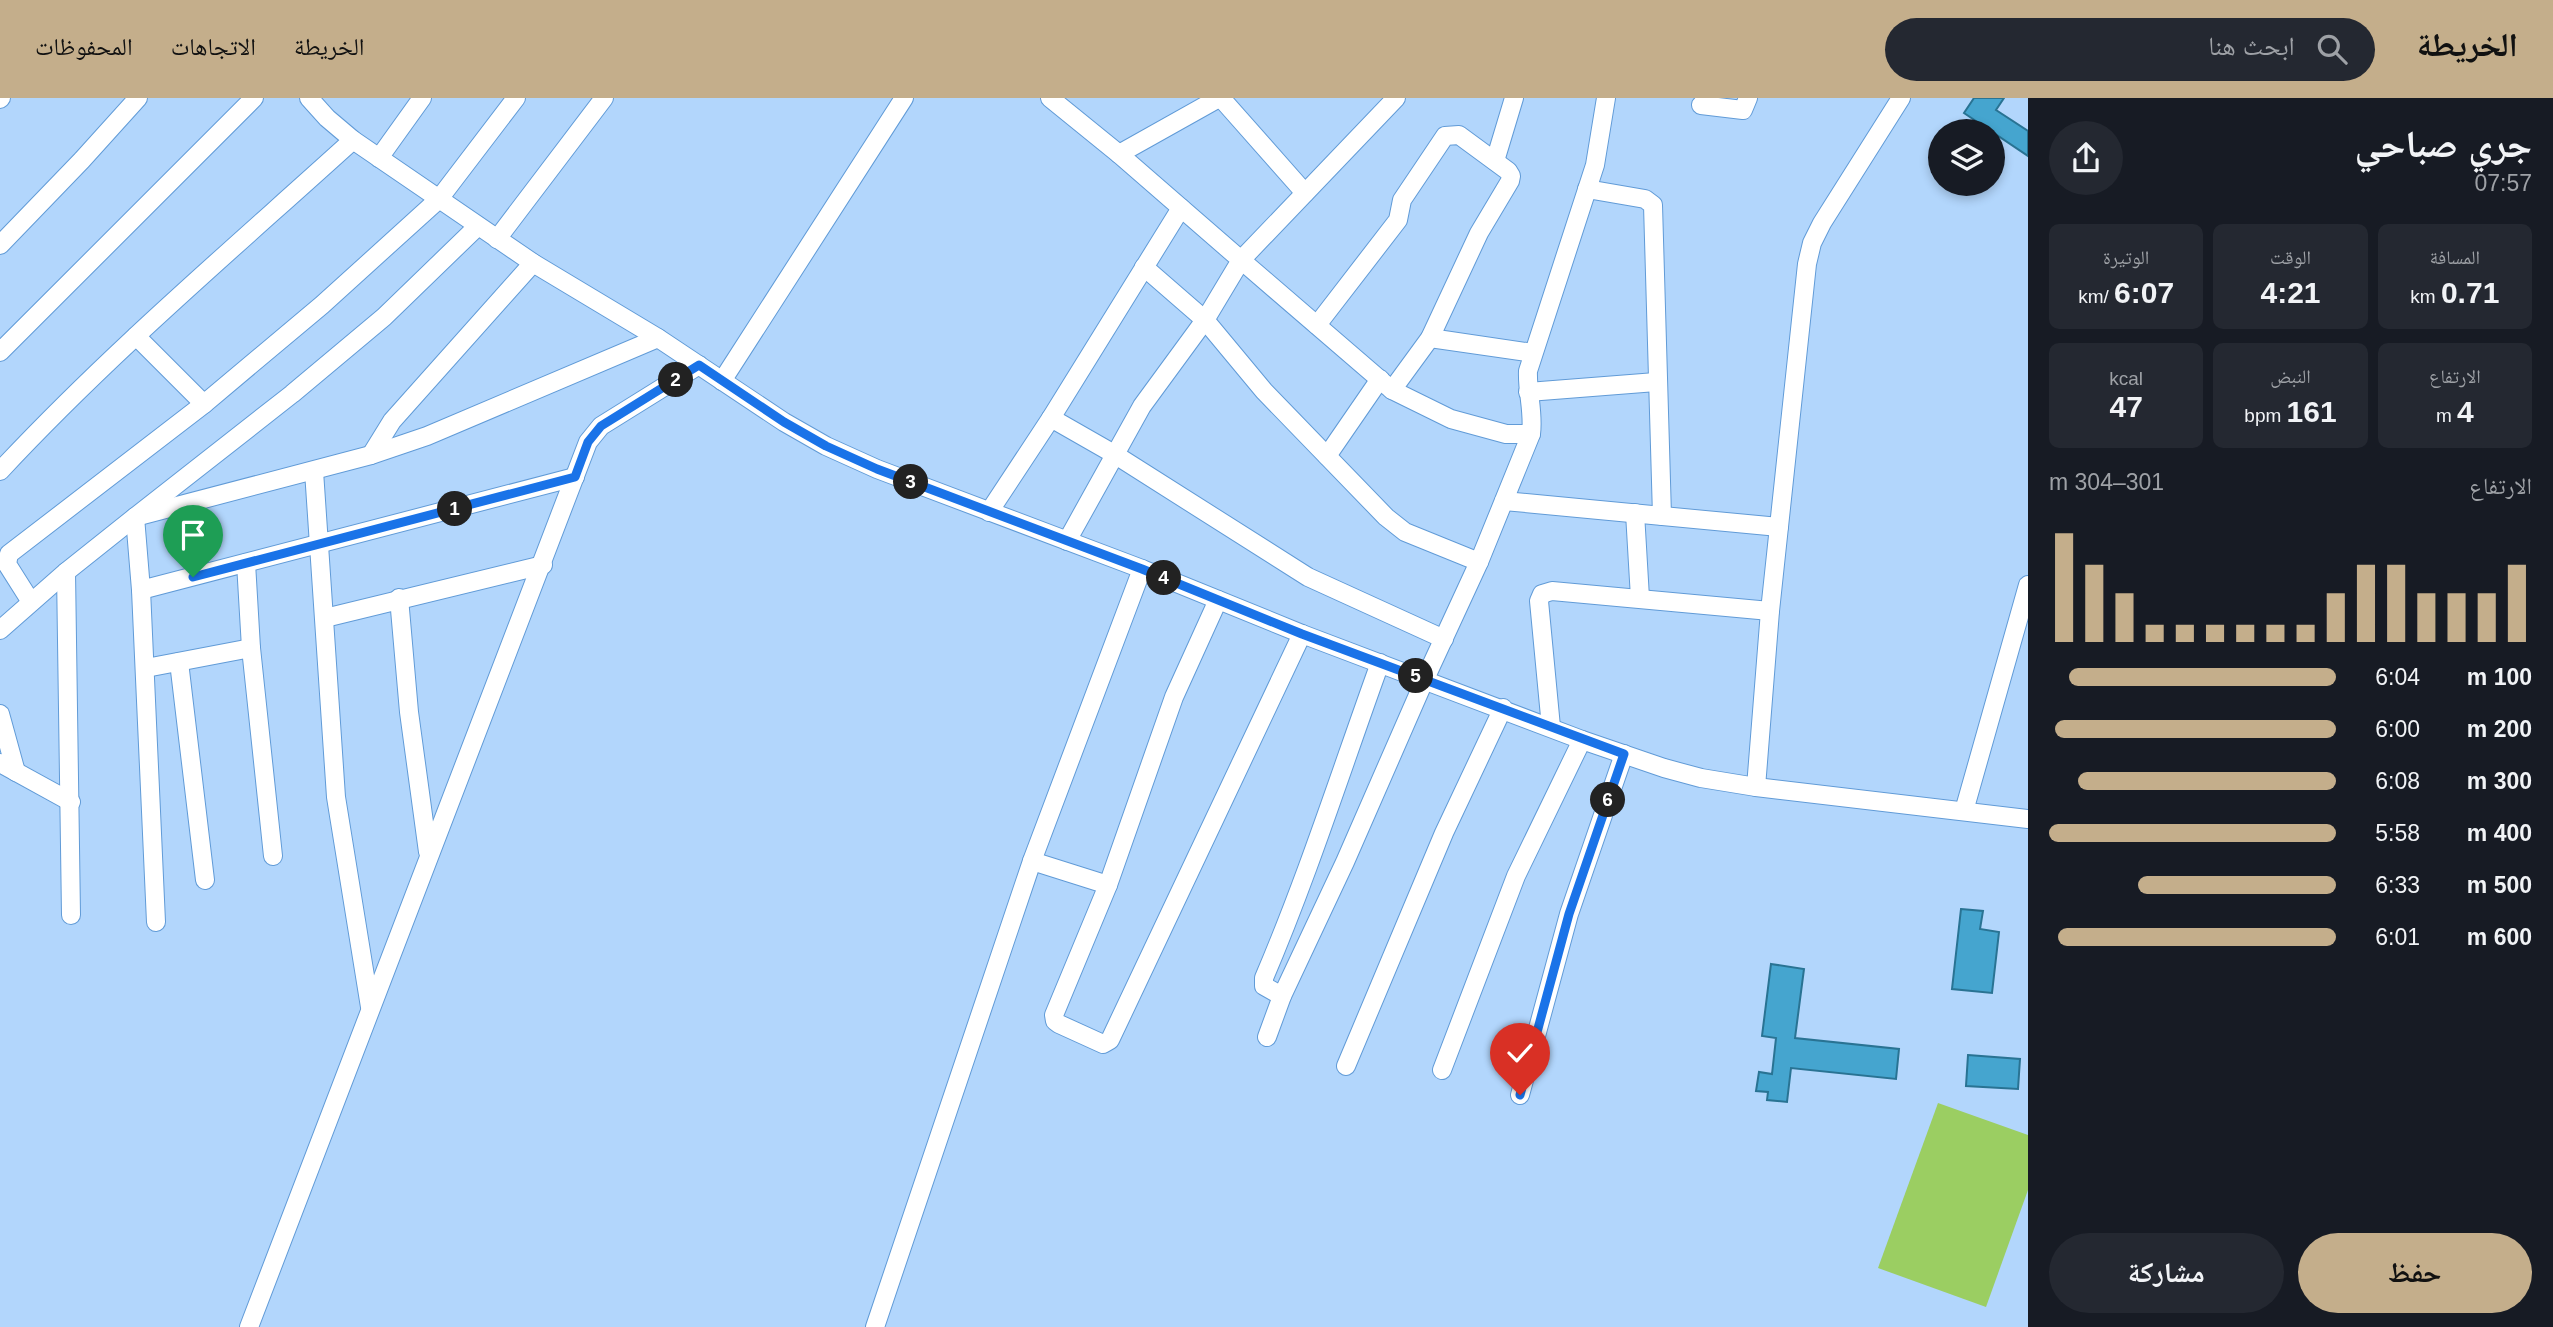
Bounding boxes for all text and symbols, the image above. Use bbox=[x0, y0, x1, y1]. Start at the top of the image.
search box bbox=[1885, 18, 2375, 81]
text: الخريطة bbox=[2417, 26, 2518, 63]
icon: search bbox=[2313, 30, 2351, 68]
text: ابحث هنا bbox=[2208, 31, 2295, 61]
text: المحفوظات bbox=[35, 33, 133, 60]
text: الاتجاهات bbox=[171, 33, 256, 60]
text: الخريطة bbox=[294, 33, 365, 60]
map controls bbox=[1928, 119, 2005, 196]
button: layers bbox=[1928, 119, 2005, 196]
button: share bbox=[2049, 121, 2123, 195]
text: جري صباحي bbox=[2354, 123, 2532, 165]
text: 07:57 bbox=[2474, 170, 2532, 196]
text: الوتيرة bbox=[2103, 247, 2149, 268]
text: الوقت bbox=[2270, 247, 2311, 268]
text: المسافة bbox=[2430, 247, 2480, 268]
text: 6:07 bbox=[2114, 276, 2174, 309]
text: 4:21 bbox=[2260, 276, 2321, 309]
text: 0.71 bbox=[2441, 276, 2499, 309]
text: /km bbox=[2078, 286, 2114, 307]
text: km bbox=[2410, 286, 2441, 307]
pin: 2 bbox=[658, 362, 694, 398]
text: النبض bbox=[2270, 366, 2311, 387]
text: الارتفاع bbox=[2429, 366, 2481, 387]
text: kcal bbox=[2109, 368, 2143, 389]
text: 2 bbox=[670, 369, 681, 390]
text: 47 bbox=[2109, 390, 2143, 423]
text: 161 bbox=[2287, 395, 2337, 428]
text: 4 bbox=[2457, 395, 2474, 428]
text: bpm bbox=[2244, 405, 2287, 426]
text: m bbox=[2436, 405, 2457, 426]
pin: 3 bbox=[894, 464, 928, 500]
text: 301–304 m bbox=[2049, 469, 2164, 495]
text: 3 bbox=[905, 471, 916, 492]
text: الارتفاع bbox=[2469, 473, 2532, 499]
pin: 1 bbox=[438, 492, 472, 526]
text: 1 bbox=[449, 498, 460, 519]
pin bbox=[163, 505, 223, 577]
icon: arrive bbox=[174, 516, 212, 554]
pin: 4 bbox=[1146, 560, 1182, 596]
text: 4 bbox=[1158, 567, 1169, 588]
pin: 5 bbox=[1398, 658, 1434, 694]
text: 6:04 bbox=[2375, 664, 2420, 690]
text: 100 m bbox=[2467, 664, 2532, 690]
text: 5 bbox=[1410, 665, 1421, 686]
text: 6:00 bbox=[2375, 716, 2420, 742]
text: 200 m bbox=[2467, 716, 2532, 742]
text: 6:08 bbox=[2375, 768, 2420, 794]
text: 300 m bbox=[2467, 768, 2532, 794]
pin: 6 bbox=[1590, 782, 1626, 818]
text: 6 bbox=[1602, 789, 1613, 810]
text: 5:58 bbox=[2375, 820, 2420, 846]
text: 400 m bbox=[2467, 820, 2532, 846]
text: 6:33 bbox=[2375, 872, 2420, 898]
text: 500 m bbox=[2467, 872, 2532, 898]
text: 6:01 bbox=[2375, 924, 2420, 950]
text: 600 m bbox=[2467, 924, 2532, 950]
pin bbox=[1490, 1023, 1550, 1095]
icon: check bbox=[1501, 1034, 1539, 1072]
button: مشاركة bbox=[2049, 1233, 2284, 1313]
button: حفظ bbox=[2298, 1233, 2532, 1313]

